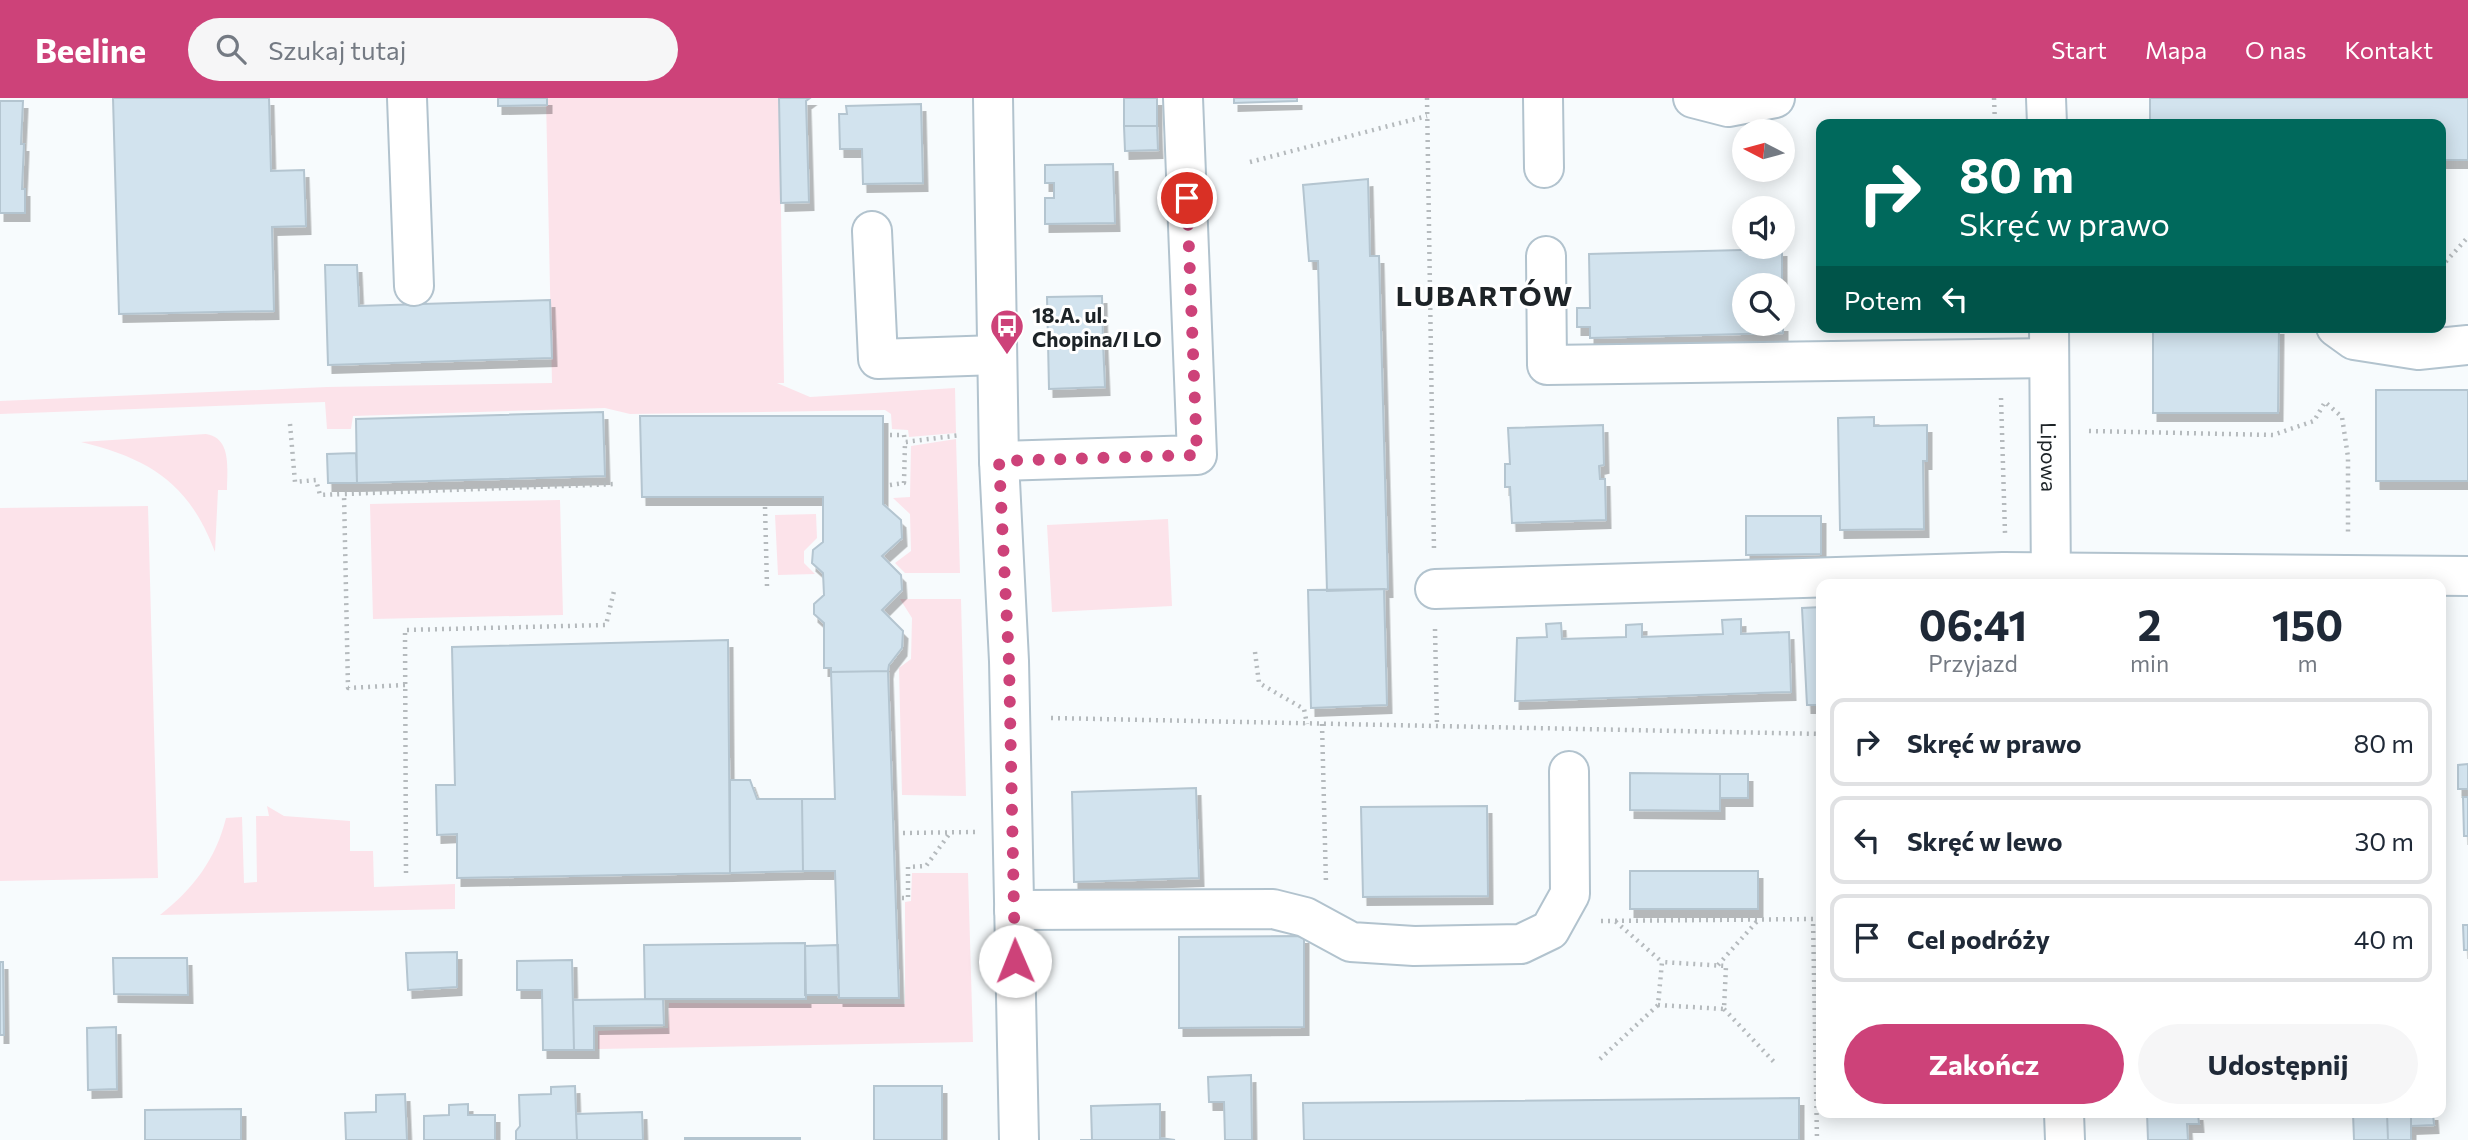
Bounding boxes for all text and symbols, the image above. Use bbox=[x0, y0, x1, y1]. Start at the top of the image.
search box bbox=[188, 18, 678, 81]
text: Beeline bbox=[35, 29, 146, 70]
icon: search bbox=[212, 30, 250, 68]
text: Szukaj tutaj bbox=[268, 34, 406, 65]
text: Start bbox=[2051, 35, 2107, 64]
text: Mapa bbox=[2145, 35, 2207, 64]
text: O nas bbox=[2245, 35, 2306, 64]
text: Kontakt bbox=[2344, 35, 2433, 64]
north arrow bbox=[1732, 119, 1796, 182]
map controls bbox=[1732, 119, 1795, 336]
text: 80 m bbox=[1959, 143, 2074, 203]
icon: right bbox=[1844, 147, 1935, 238]
pin bbox=[1157, 168, 1217, 228]
icon: arrive bbox=[1168, 179, 1206, 217]
button: sound bbox=[1732, 196, 1795, 259]
text: Skręć w prawo bbox=[1959, 203, 2170, 243]
button: search bbox=[1732, 273, 1795, 336]
district label: LUBARTÓW bbox=[1396, 278, 1574, 312]
icon: left bbox=[1936, 280, 1974, 318]
text: Potem bbox=[1844, 284, 1922, 315]
place label: 18.A. ul. Chopina/I LO bbox=[1032, 302, 1162, 351]
bus stop icon: 18.A. ul. Chopina/I LO bbox=[988, 307, 1026, 356]
street label: Lipowa bbox=[2037, 422, 2063, 492]
text: 06:41 bbox=[1919, 598, 2027, 650]
text: 2 bbox=[2138, 598, 2161, 650]
text: 150 bbox=[2272, 598, 2343, 650]
text: Przyjazd bbox=[1928, 649, 2018, 677]
text: min bbox=[2130, 649, 2169, 677]
text: m bbox=[2297, 649, 2318, 677]
icon: right bbox=[1848, 723, 1886, 761]
text: Skręć w prawo bbox=[1907, 727, 2082, 758]
text: 80 m bbox=[2354, 727, 2414, 758]
icon: left bbox=[1848, 821, 1886, 859]
text: Skręć w lewo bbox=[1907, 825, 2063, 856]
text: 30 m bbox=[2355, 825, 2414, 856]
icon: arrive bbox=[1848, 919, 1886, 957]
text: Cel podróży bbox=[1907, 923, 2050, 954]
text: 40 m bbox=[2354, 923, 2414, 954]
position arrow bbox=[978, 924, 1052, 998]
button: Zakończ bbox=[1844, 1024, 2124, 1104]
button: Udostępnij bbox=[2138, 1024, 2418, 1104]

